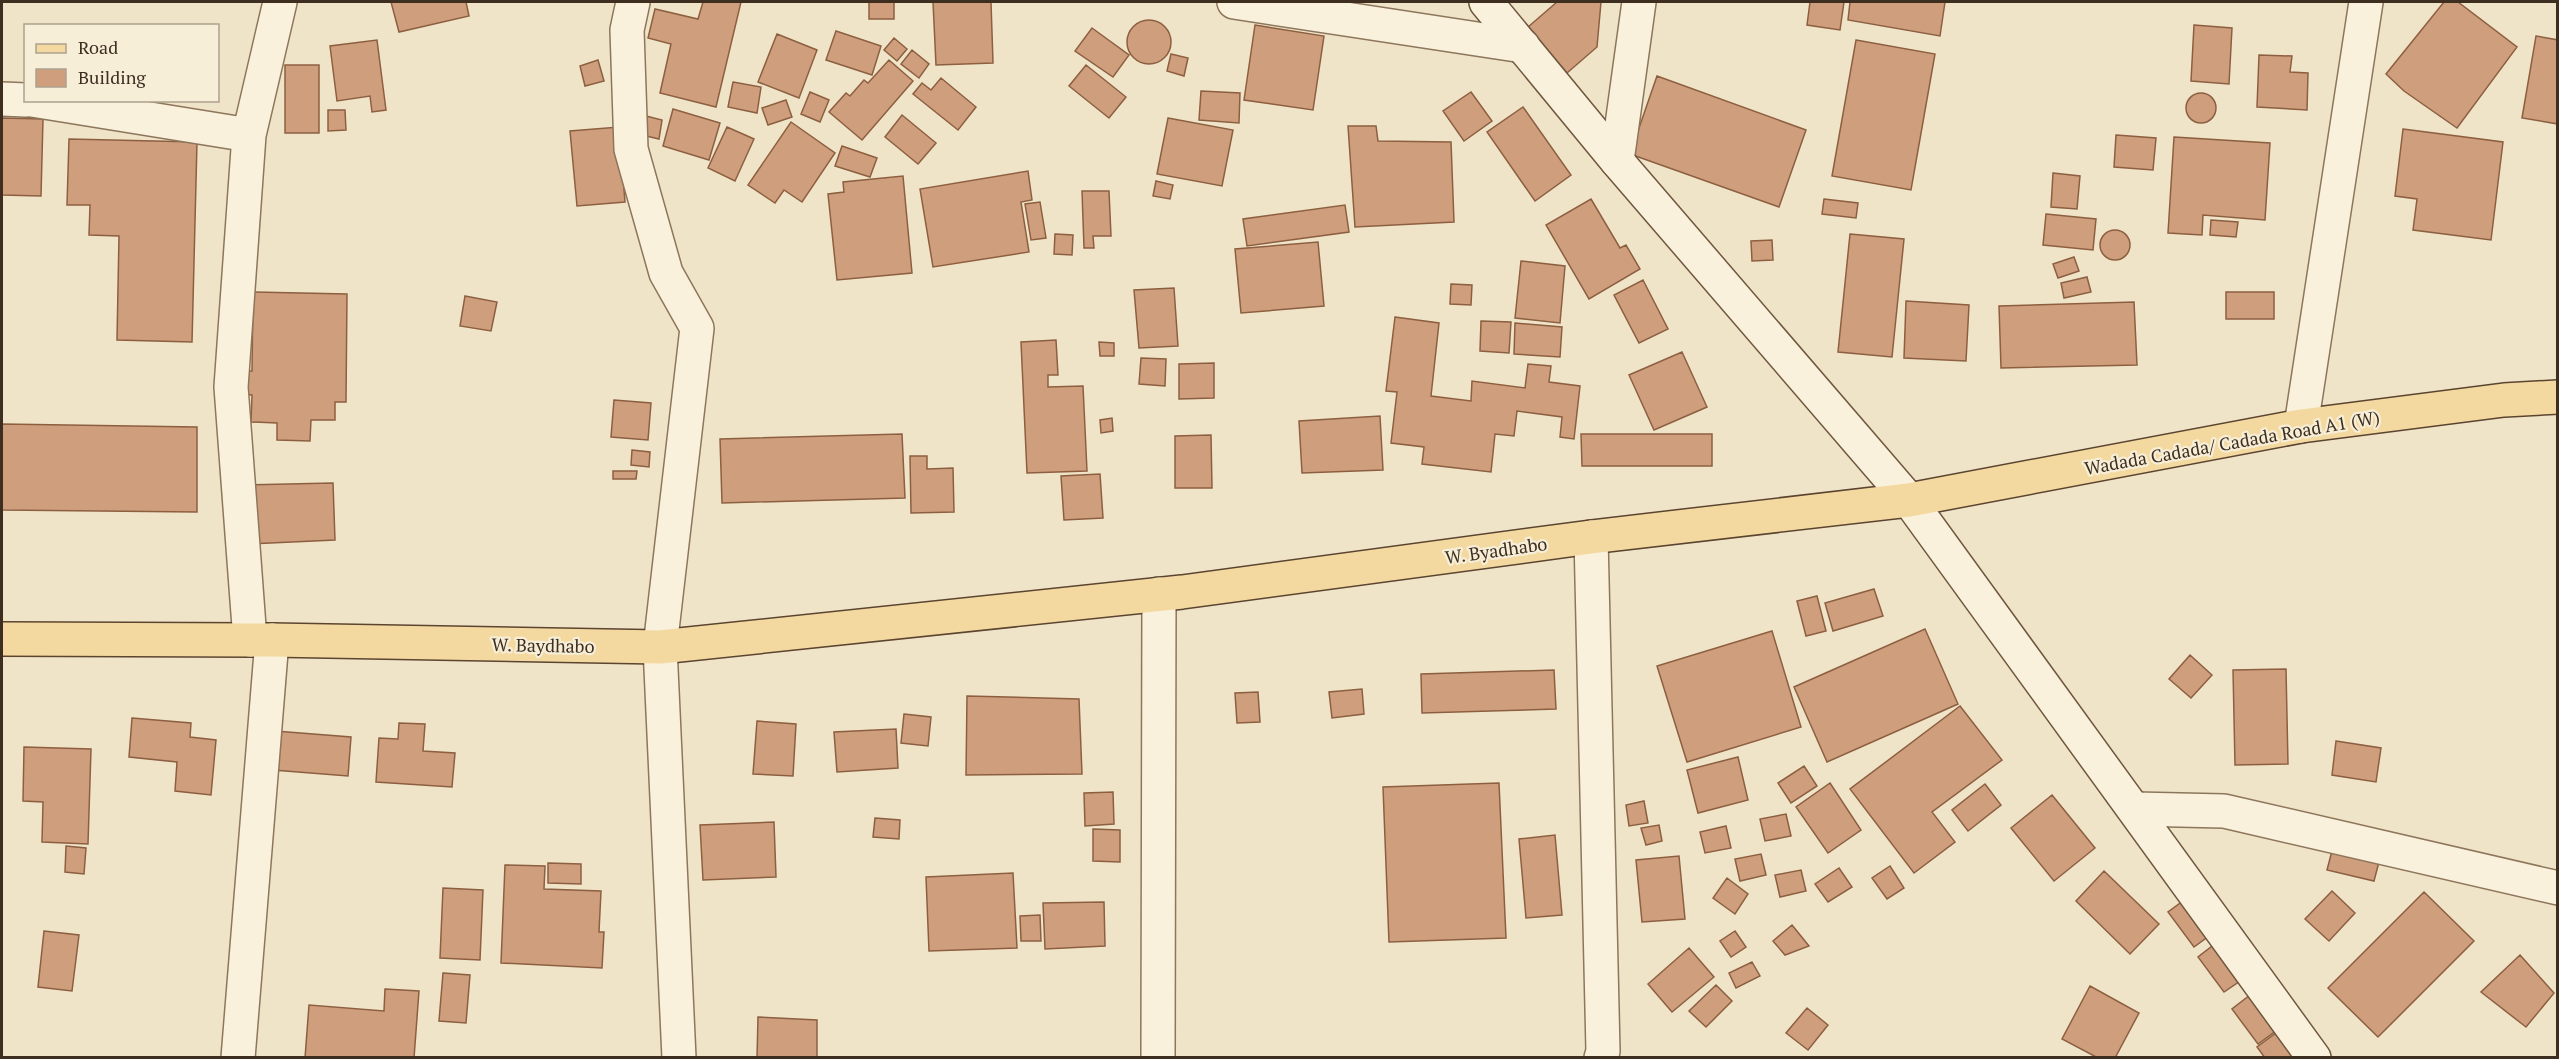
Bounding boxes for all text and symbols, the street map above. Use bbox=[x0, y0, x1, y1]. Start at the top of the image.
legend bbox=[24, 24, 219, 102]
text: Road bbox=[78, 35, 118, 59]
text: Building bbox=[78, 65, 146, 89]
street label: Wadada Cadada/ Cadada Road A1 (W) bbox=[2082, 404, 2382, 480]
street label: W. Byadhabo bbox=[1443, 531, 1549, 569]
street label: W. Baydhabo bbox=[491, 632, 595, 658]

